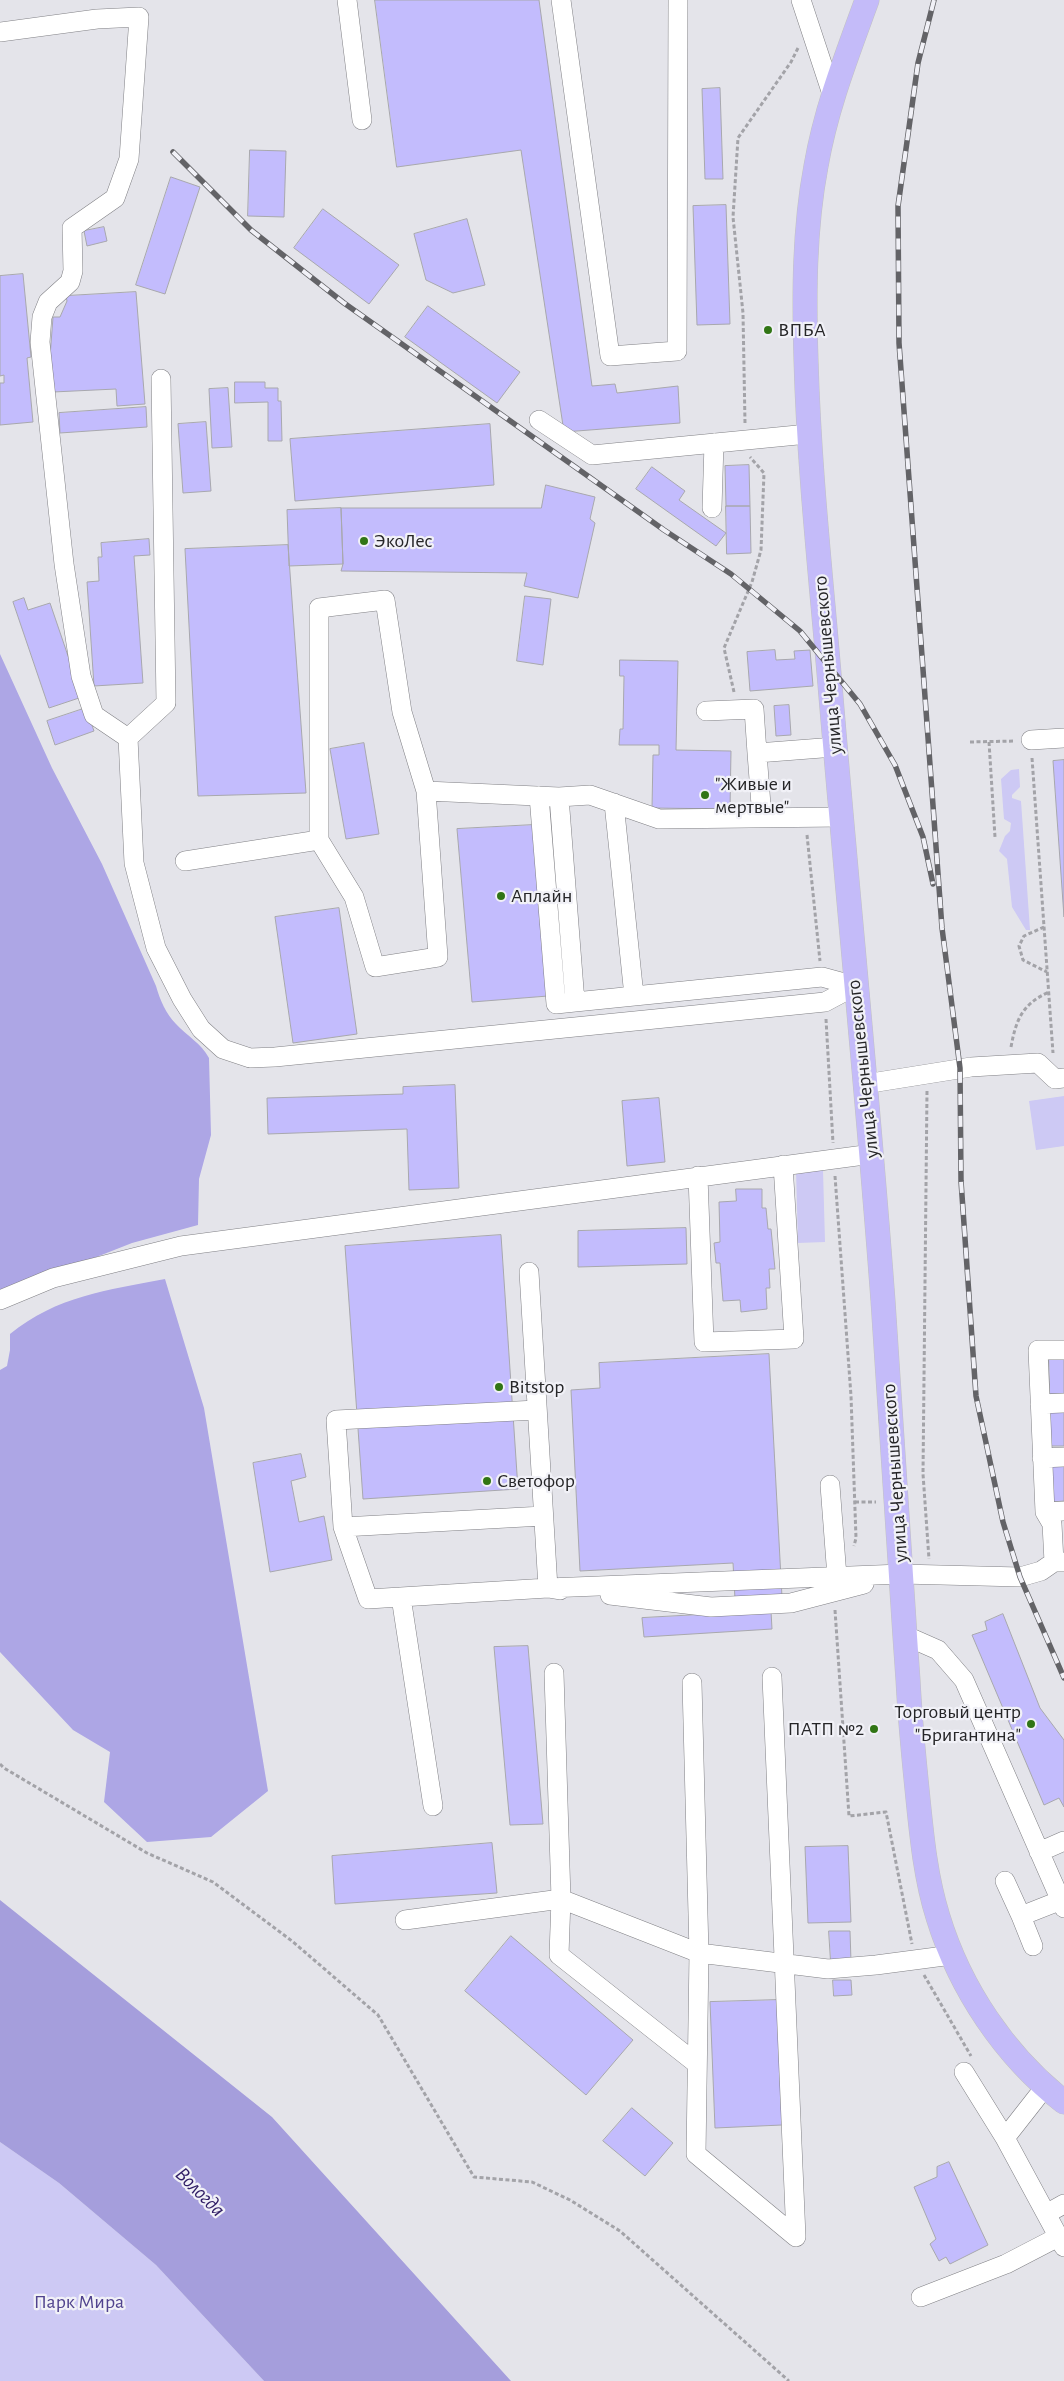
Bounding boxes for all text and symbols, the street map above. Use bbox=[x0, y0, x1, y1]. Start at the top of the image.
place label: ВПБА bbox=[778, 318, 826, 342]
marker: ВПБА bbox=[762, 324, 774, 336]
place label: ЭкоЛес bbox=[374, 529, 433, 553]
marker: ЭкоЛес bbox=[358, 535, 370, 547]
street label: улица Чернышевского bbox=[808, 575, 848, 755]
place label: "Живые и мертвые" bbox=[715, 772, 792, 819]
marker: "Живые и мертвые" bbox=[699, 789, 711, 801]
place label: Аплайн bbox=[511, 884, 572, 908]
marker: Аплайн bbox=[495, 890, 507, 902]
street label: улица Чернышевского bbox=[842, 979, 884, 1159]
place label: Bitstop bbox=[509, 1375, 564, 1399]
marker: Bitstop bbox=[493, 1381, 505, 1393]
street label: улица Чернышевского bbox=[877, 1383, 913, 1563]
place label: Светофор bbox=[497, 1469, 575, 1493]
marker: Светофор bbox=[481, 1475, 493, 1487]
place label: Торговый центр "Бригантина" bbox=[894, 1700, 1021, 1747]
place label: ПАТП №2 bbox=[788, 1717, 864, 1741]
marker: Торговый центр "Бригантина" bbox=[1025, 1718, 1037, 1730]
marker: ПАТП №2 bbox=[868, 1723, 880, 1735]
water label: Вологда bbox=[170, 2162, 230, 2222]
park label: Парк Мира bbox=[34, 2290, 124, 2314]

